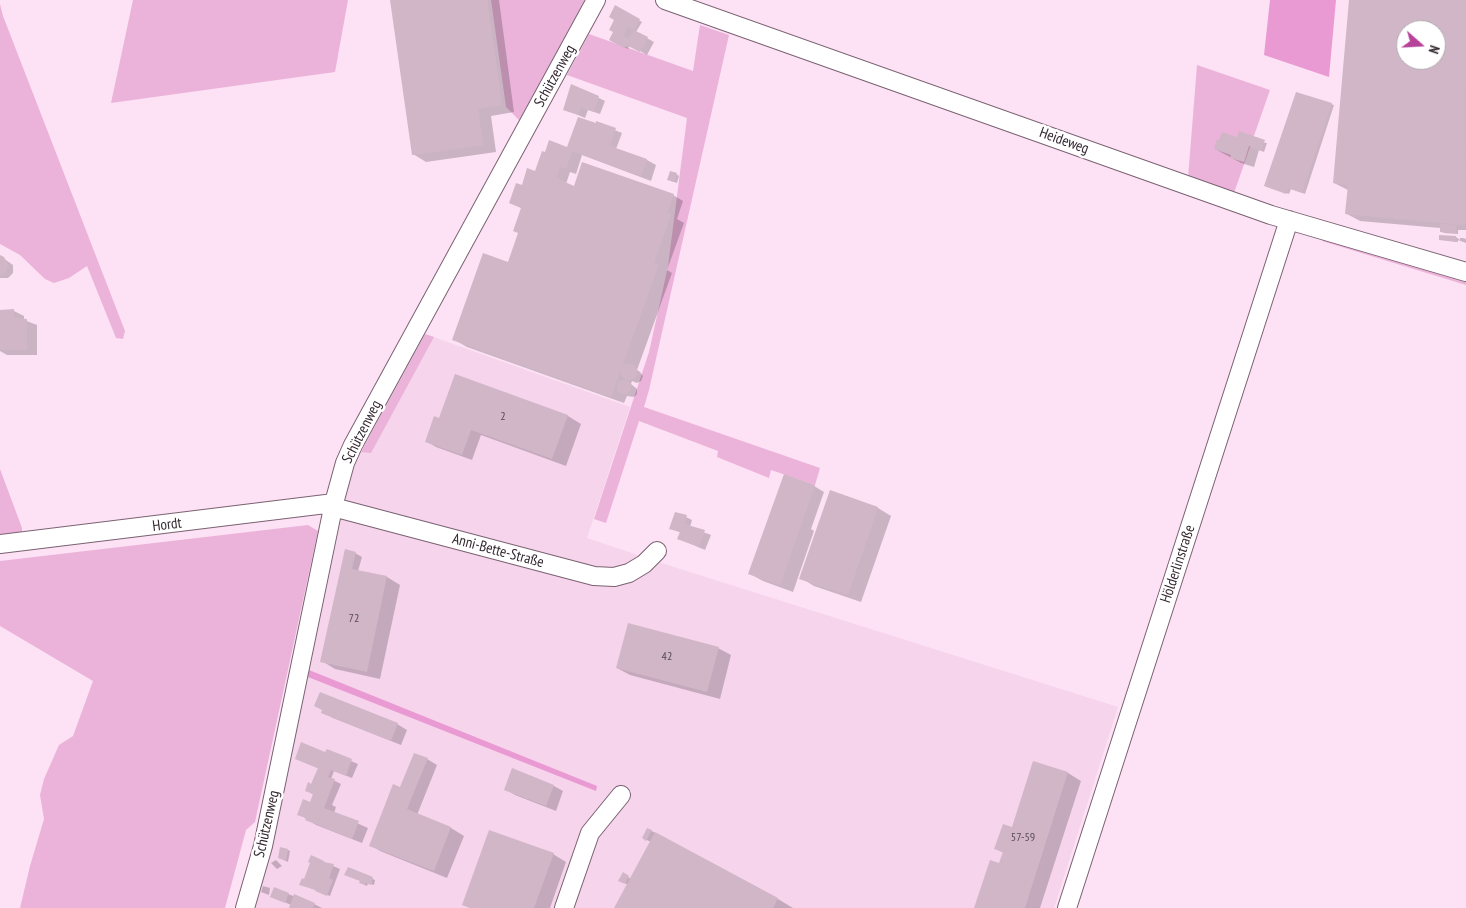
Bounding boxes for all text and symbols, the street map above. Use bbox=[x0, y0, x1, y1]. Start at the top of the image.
north arrow bbox=[1396, 20, 1446, 70]
street label: Schützenweg bbox=[531, 42, 579, 110]
text: N bbox=[1424, 43, 1444, 56]
street label: Heideweg bbox=[1037, 124, 1091, 158]
street label: Schützenweg bbox=[338, 398, 386, 466]
house number: 2 bbox=[500, 410, 506, 424]
street label: Hordt bbox=[151, 514, 183, 536]
street label: Hölderlinstraße bbox=[1157, 523, 1199, 605]
street label: Anni-Bette-Straße bbox=[450, 530, 546, 572]
house number: 72 bbox=[349, 612, 359, 626]
house number: 42 bbox=[662, 650, 672, 664]
street label: Schützenweg bbox=[251, 789, 283, 859]
house number: 57-59 bbox=[1011, 831, 1035, 845]

